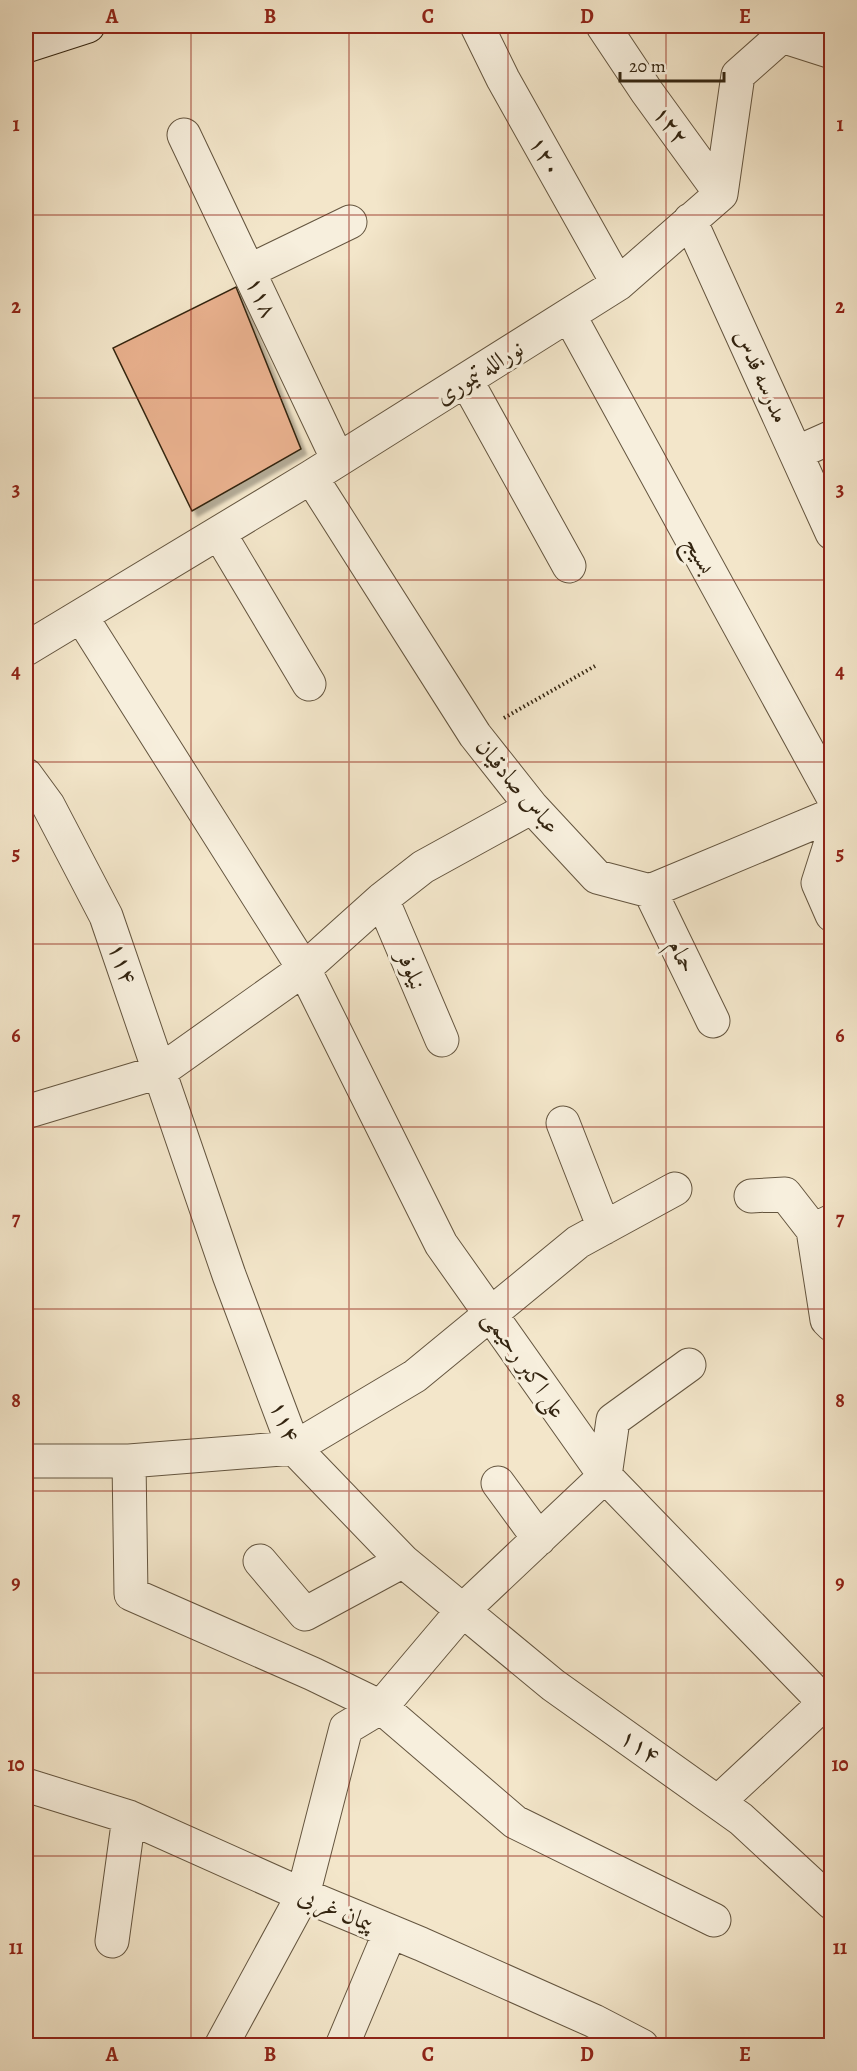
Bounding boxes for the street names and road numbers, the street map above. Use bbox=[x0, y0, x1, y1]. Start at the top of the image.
street label: ۱۲۲ bbox=[646, 99, 696, 151]
street label: ۱۲۰ bbox=[522, 130, 570, 182]
street label: ۱۱۸ bbox=[239, 271, 285, 323]
street label: مدرسه قدس bbox=[727, 324, 797, 428]
street label: نورالله تیموری bbox=[429, 332, 529, 412]
street label: بسیج bbox=[672, 531, 724, 583]
street label: عباس صادقیان bbox=[468, 731, 568, 841]
street label: حمام bbox=[656, 934, 704, 980]
street label: ۱۱۴ bbox=[101, 938, 145, 988]
street label: نیلوفر bbox=[388, 943, 434, 995]
street label: علی اکبر رحیمی bbox=[475, 1303, 574, 1425]
street label: ۱۱۴ bbox=[262, 1395, 308, 1447]
street label: ۱۱۴ bbox=[614, 1721, 666, 1771]
street label: پیمان غربی bbox=[293, 1879, 380, 1940]

